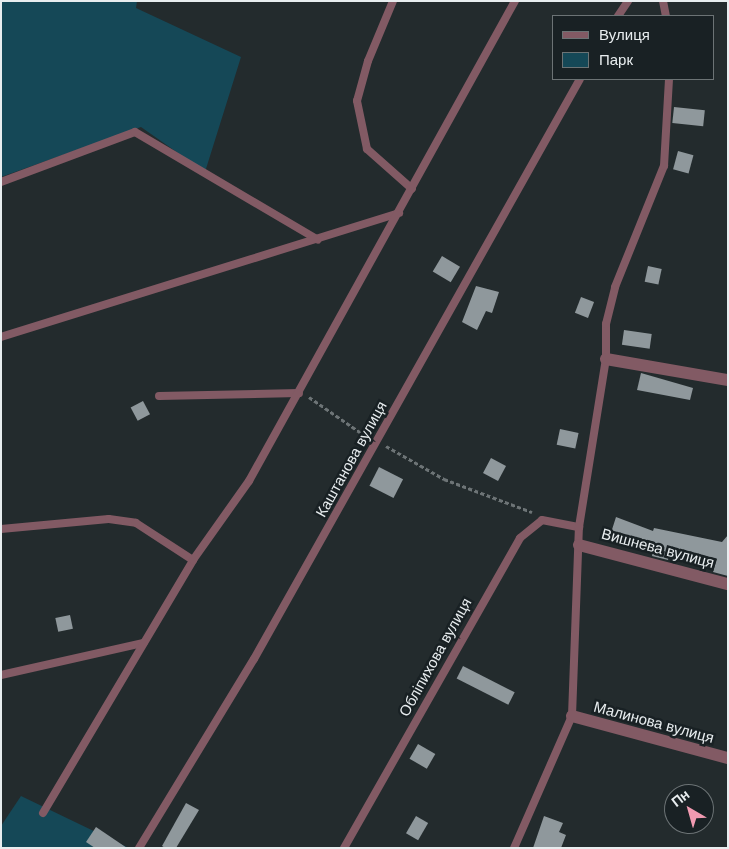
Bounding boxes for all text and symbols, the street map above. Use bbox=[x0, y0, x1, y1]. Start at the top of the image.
legend bbox=[552, 15, 714, 80]
text: Вулиця bbox=[599, 26, 650, 43]
text: Парк bbox=[599, 51, 633, 68]
street label: Каштанова вулиця bbox=[312, 398, 390, 520]
street label: Вишнева вулиця bbox=[600, 524, 716, 572]
street label: Обліпихова вулиця bbox=[395, 595, 475, 719]
street label: Малинова вулиця bbox=[592, 697, 716, 747]
north arrow bbox=[664, 784, 714, 834]
text: Пн bbox=[668, 786, 693, 810]

